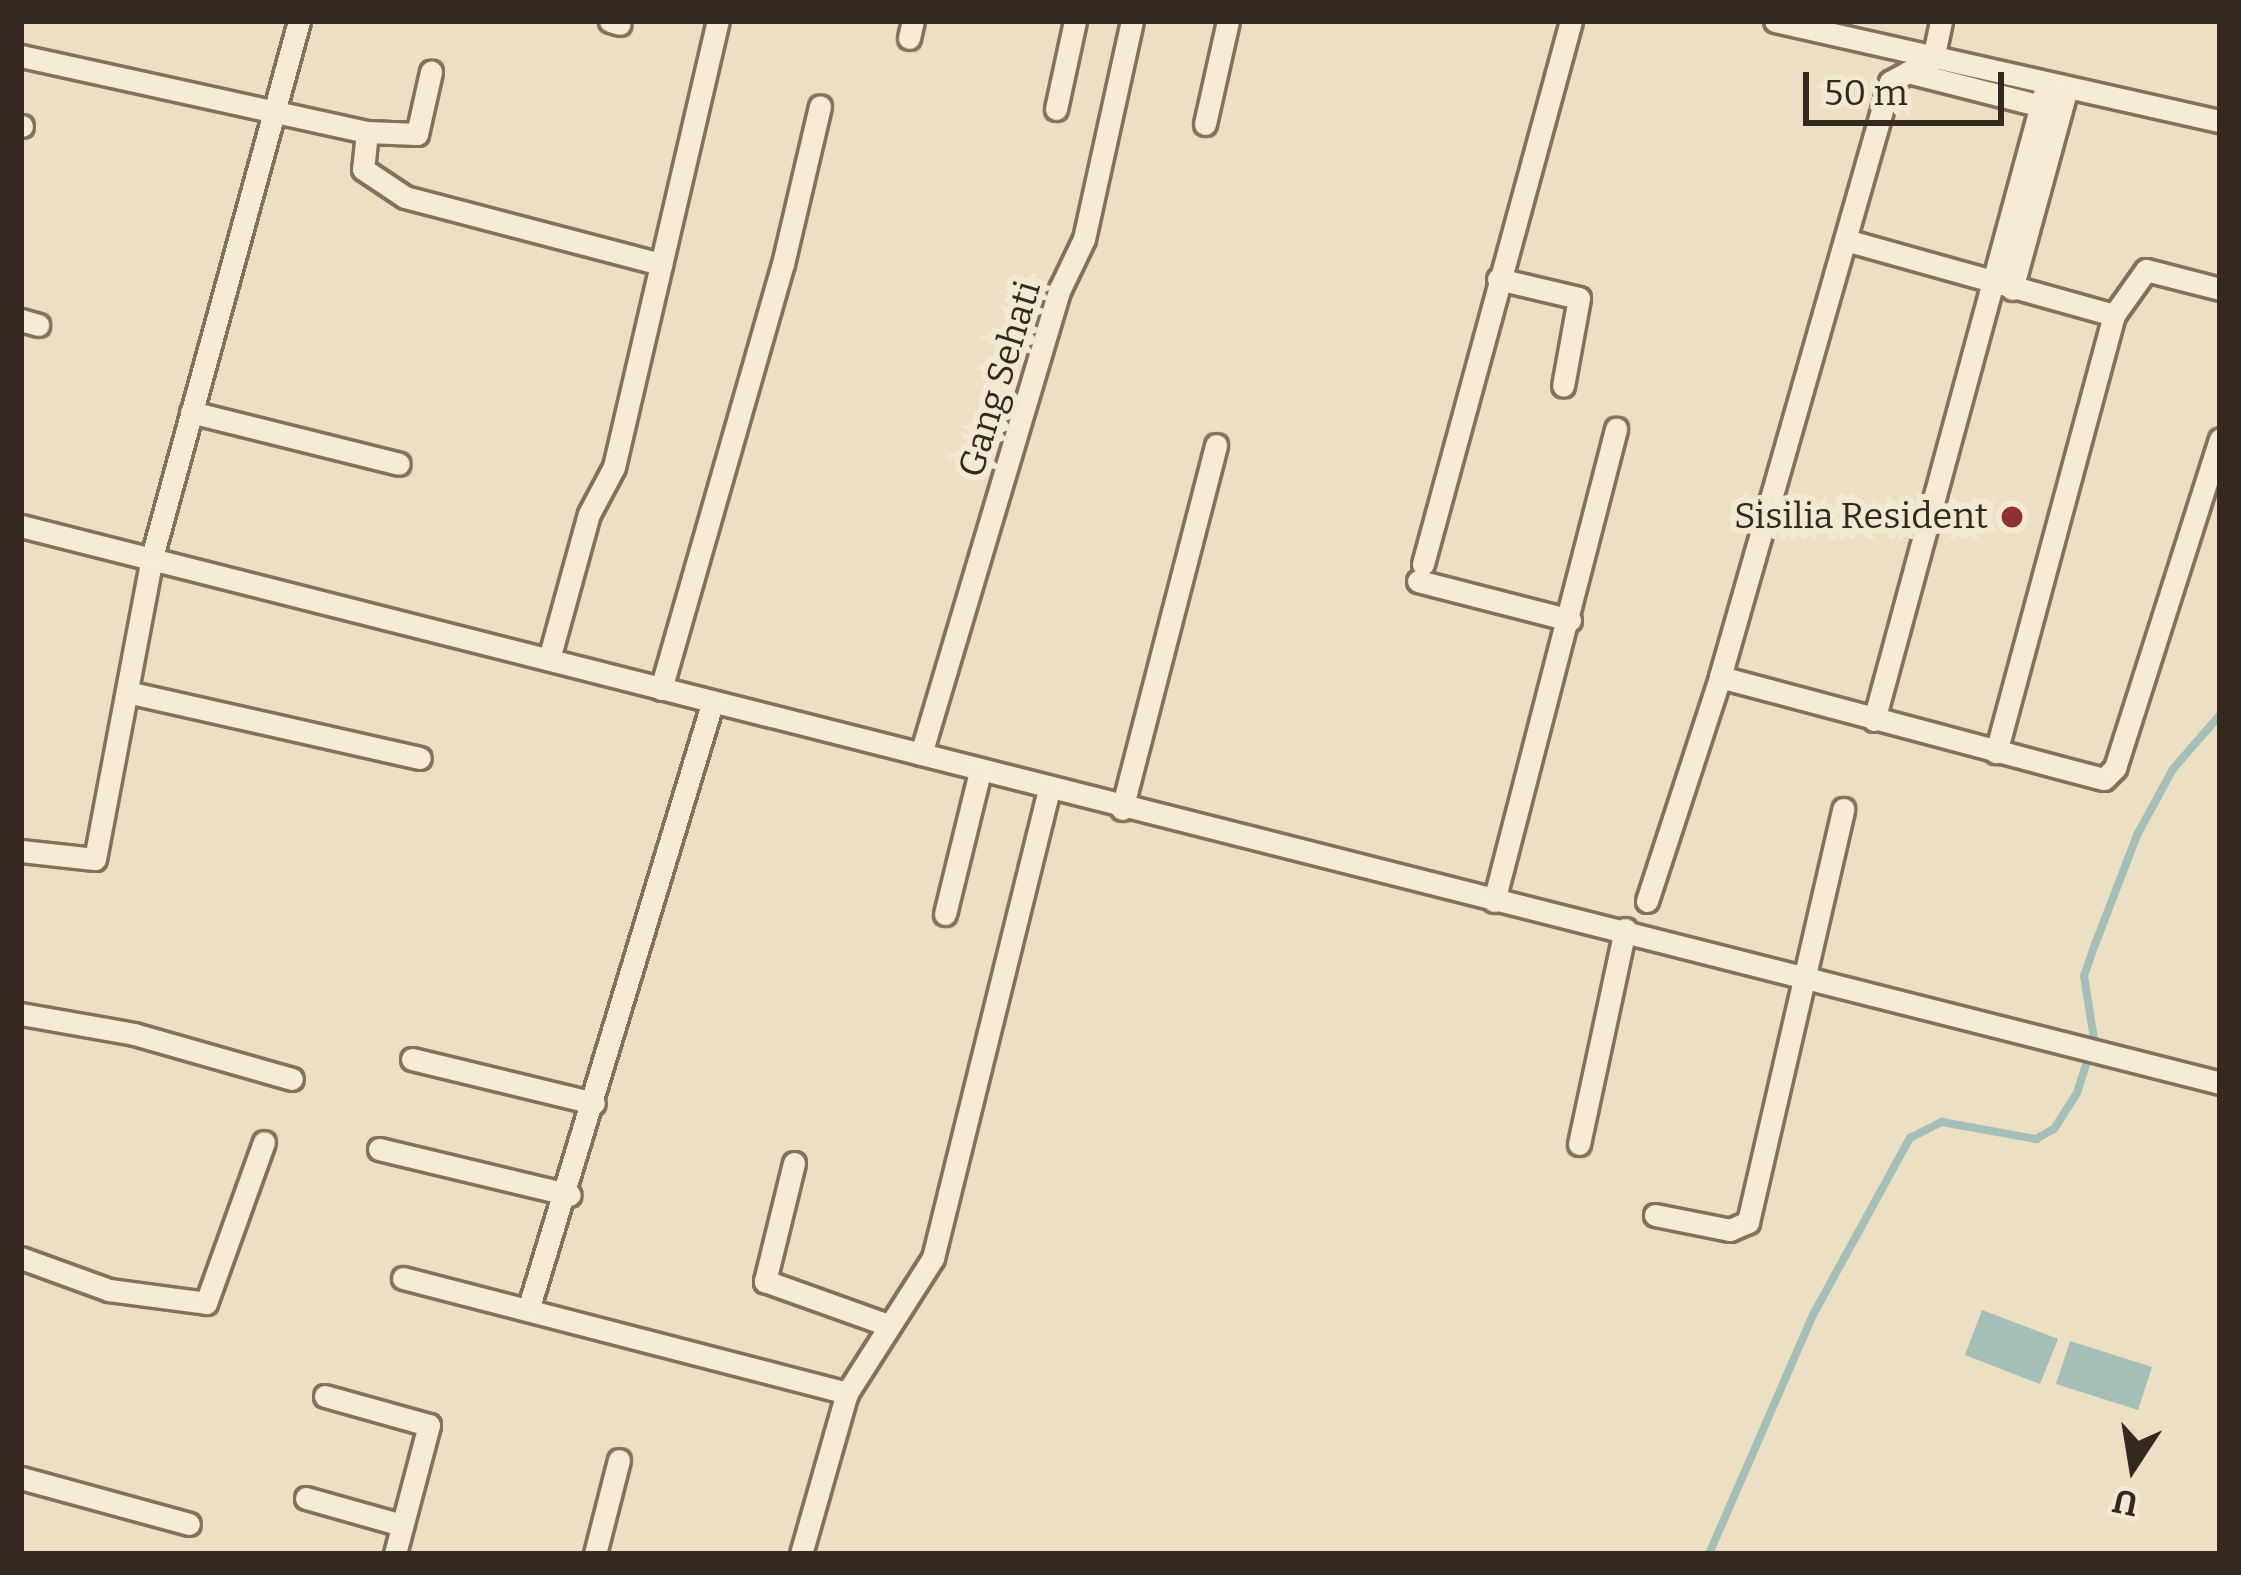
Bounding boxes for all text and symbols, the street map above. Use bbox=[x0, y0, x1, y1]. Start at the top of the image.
scale bar bbox=[1809, 48, 2010, 122]
text: 50 m bbox=[1824, 71, 1908, 115]
street label: Gang Sehati bbox=[950, 276, 1050, 482]
place label: Sisilia Resident bbox=[1734, 495, 1988, 539]
marker: Sisilia Resident bbox=[1999, 504, 2025, 530]
north arrow bbox=[2073, 1407, 2193, 1527]
text: U bbox=[2109, 1480, 2142, 1524]

